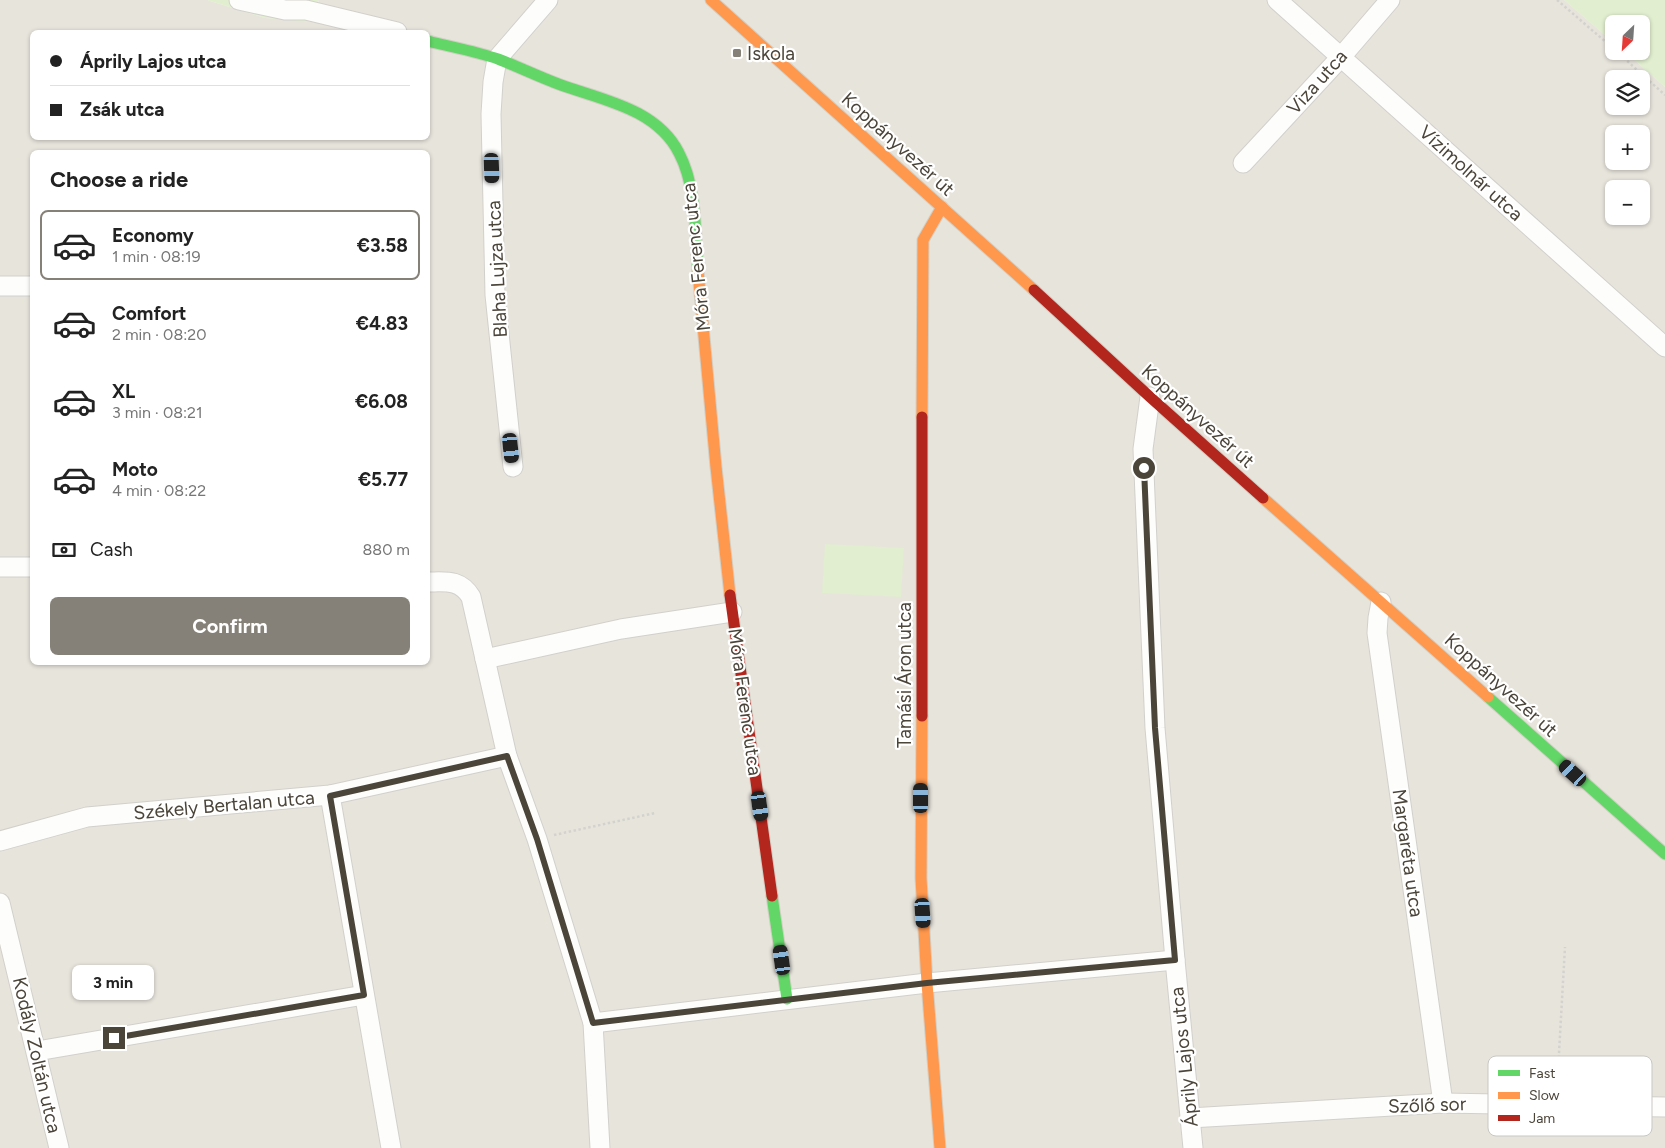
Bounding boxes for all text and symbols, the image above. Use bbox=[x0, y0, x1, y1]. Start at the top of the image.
north arrow bbox=[1605, 15, 1650, 60]
map controls bbox=[1605, 15, 1650, 225]
place label: Iskola bbox=[747, 42, 795, 65]
street label: Viza utca bbox=[1282, 45, 1352, 119]
marker: Iskola bbox=[731, 47, 743, 59]
text: Áprily Lajos utca bbox=[80, 50, 226, 73]
button: layers bbox=[1605, 70, 1650, 115]
street label: Koppányvezér út bbox=[837, 87, 959, 201]
text: Zsák utca bbox=[80, 98, 164, 121]
street label: Vízimolnár utca bbox=[1414, 120, 1528, 226]
button: + bbox=[1605, 125, 1650, 170]
car bbox=[483, 153, 500, 183]
text: Choose a ride bbox=[50, 166, 188, 193]
button: − bbox=[1605, 180, 1650, 225]
street label: Móra Ferenc utca bbox=[677, 182, 715, 332]
street label: Blaha Lujza utca bbox=[482, 200, 512, 338]
icon: car bbox=[52, 223, 97, 268]
text: Economy bbox=[112, 224, 194, 247]
text: €3.58 bbox=[357, 234, 408, 257]
text: 1 min · 08:19 bbox=[112, 247, 201, 266]
icon: car bbox=[52, 301, 97, 346]
text: Comfort bbox=[112, 302, 187, 325]
text: €4.83 bbox=[356, 312, 408, 335]
text: 2 min · 08:20 bbox=[112, 325, 206, 344]
street label: Koppányvezér út bbox=[1137, 359, 1259, 473]
icon: car bbox=[52, 379, 97, 424]
text: XL bbox=[112, 380, 135, 403]
text: €6.08 bbox=[355, 390, 408, 413]
text: 3 min · 08:21 bbox=[112, 403, 203, 422]
car bbox=[501, 432, 520, 464]
icon: car bbox=[52, 457, 97, 502]
route start bbox=[1133, 457, 1155, 479]
text: Moto bbox=[112, 458, 158, 481]
text: €5.77 bbox=[358, 468, 408, 491]
text: 4 min · 08:22 bbox=[112, 481, 206, 500]
icon: cash bbox=[50, 536, 78, 564]
text: Cash bbox=[90, 538, 133, 561]
text: 880 m bbox=[363, 540, 410, 559]
button: Confirm bbox=[50, 597, 410, 655]
street label: Tamási Áron utca bbox=[893, 602, 916, 748]
street label: Móra Ferenc utca bbox=[723, 627, 767, 777]
street label: Koppányvezér út bbox=[1440, 628, 1562, 742]
car bbox=[1556, 757, 1589, 789]
car bbox=[913, 783, 928, 813]
street label: Székely Bertalan utca bbox=[132, 786, 316, 824]
street label: Margaréta utca bbox=[1388, 787, 1428, 919]
car bbox=[750, 790, 769, 822]
car bbox=[914, 898, 931, 928]
car bbox=[772, 944, 791, 976]
callout: 3 min bbox=[73, 966, 155, 1000]
text: 3 min bbox=[93, 973, 133, 992]
street label: Kodály Zoltán utca bbox=[8, 975, 66, 1135]
street label: Áprily Lajos utca bbox=[1165, 986, 1203, 1128]
route end bbox=[103, 1027, 125, 1049]
legend bbox=[1488, 1056, 1652, 1136]
text: Fast bbox=[1529, 1065, 1555, 1082]
text: Slow bbox=[1529, 1087, 1560, 1104]
street label: Szőlő sor bbox=[1388, 1092, 1467, 1118]
text: Jam bbox=[1529, 1110, 1555, 1127]

